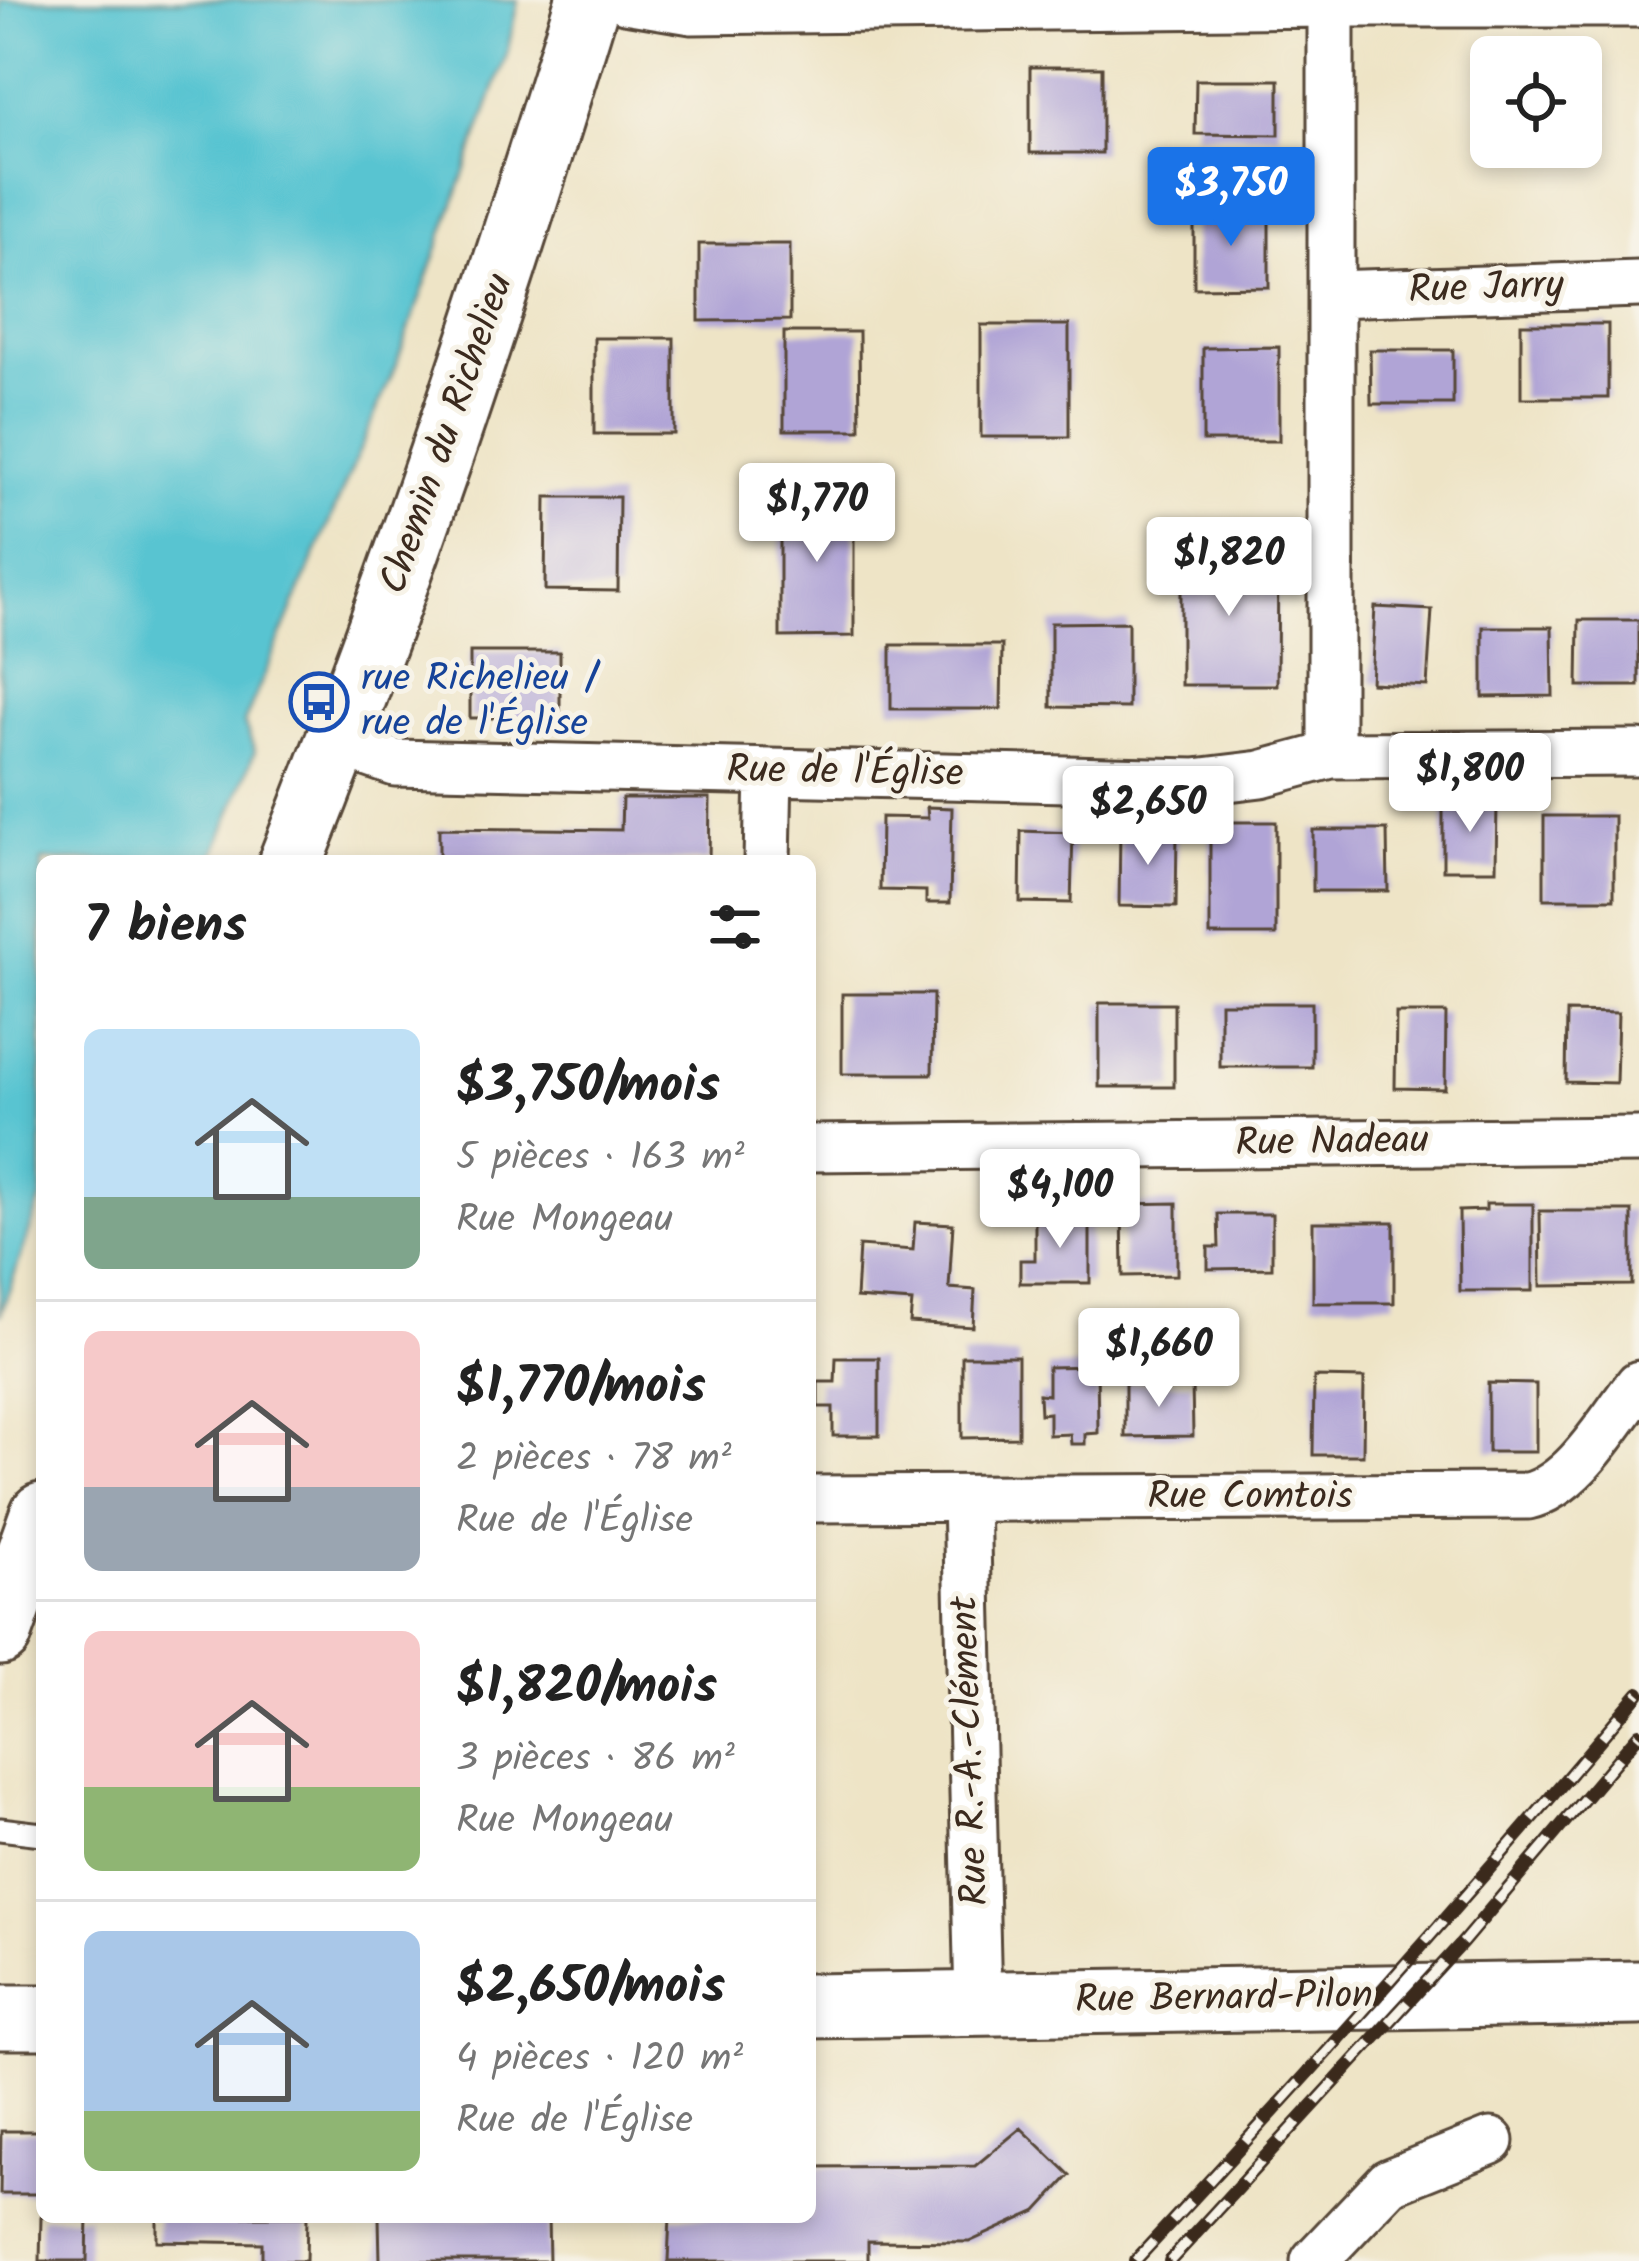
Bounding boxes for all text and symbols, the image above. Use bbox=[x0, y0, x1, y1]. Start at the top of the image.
map controls bbox=[1470, 36, 1602, 168]
button: locate bbox=[1470, 36, 1602, 168]
pin: $3,750 bbox=[1133, 147, 1329, 249]
text: $3,750 bbox=[1175, 155, 1287, 217]
street label: Rue Jarry bbox=[1407, 255, 1565, 323]
street label: Chemin du Richelieu bbox=[364, 265, 532, 603]
pin: $1,770 bbox=[719, 463, 915, 565]
text: $1,770 bbox=[766, 471, 868, 533]
pin: $1,820 bbox=[1131, 517, 1327, 619]
text: $1,820 bbox=[1174, 525, 1284, 587]
place label: rue Richelieu / rue de l'Église bbox=[361, 649, 602, 756]
bus stop icon: rue Richelieu / rue de l'Église bbox=[288, 671, 350, 733]
pin: $1,800 bbox=[1372, 733, 1568, 835]
street label: Rue de l'Église bbox=[726, 740, 964, 806]
text: $1,800 bbox=[1416, 741, 1524, 803]
pin: $2,650 bbox=[1050, 766, 1246, 868]
text: $2,650 bbox=[1090, 774, 1206, 836]
text: 7 biens bbox=[84, 887, 247, 968]
icon: filters bbox=[702, 894, 768, 960]
text: $3,750/mois bbox=[456, 1047, 720, 1128]
icon: home bbox=[180, 1077, 324, 1221]
street label: Rue Nadeau bbox=[1235, 1110, 1430, 1176]
text: 5 pièces · 163 m² bbox=[456, 1128, 745, 1190]
pin: $4,100 bbox=[962, 1149, 1158, 1251]
text: $4,100 bbox=[1007, 1157, 1113, 1219]
text: Rue Mongeau bbox=[456, 1190, 673, 1252]
pin: $1,660 bbox=[1061, 1308, 1257, 1410]
text: $1,660 bbox=[1105, 1316, 1213, 1378]
text: $1,770/mois bbox=[456, 1348, 706, 1429]
icon: home bbox=[180, 1379, 324, 1523]
text: 2 pièces · 78 m² bbox=[456, 1429, 732, 1491]
street label: Rue Comtois bbox=[1147, 1467, 1353, 1529]
text: Rue de l'Église bbox=[456, 1491, 693, 1553]
street label: Rue R.-A.-Clément bbox=[935, 1594, 1007, 1907]
text: $1,820/mois bbox=[456, 1648, 717, 1729]
icon: home bbox=[180, 1679, 324, 1823]
text: 3 pièces · 86 m² bbox=[456, 1729, 735, 1791]
text: Rue Mongeau bbox=[456, 1791, 673, 1853]
text: $2,650/mois bbox=[456, 1948, 725, 2029]
street label: Rue Bernard-Pilon bbox=[1075, 1965, 1373, 2033]
icon: home bbox=[180, 1979, 324, 2123]
text: 4 pièces · 120 m² bbox=[456, 2029, 743, 2091]
text: Rue de l'Église bbox=[456, 2091, 693, 2153]

